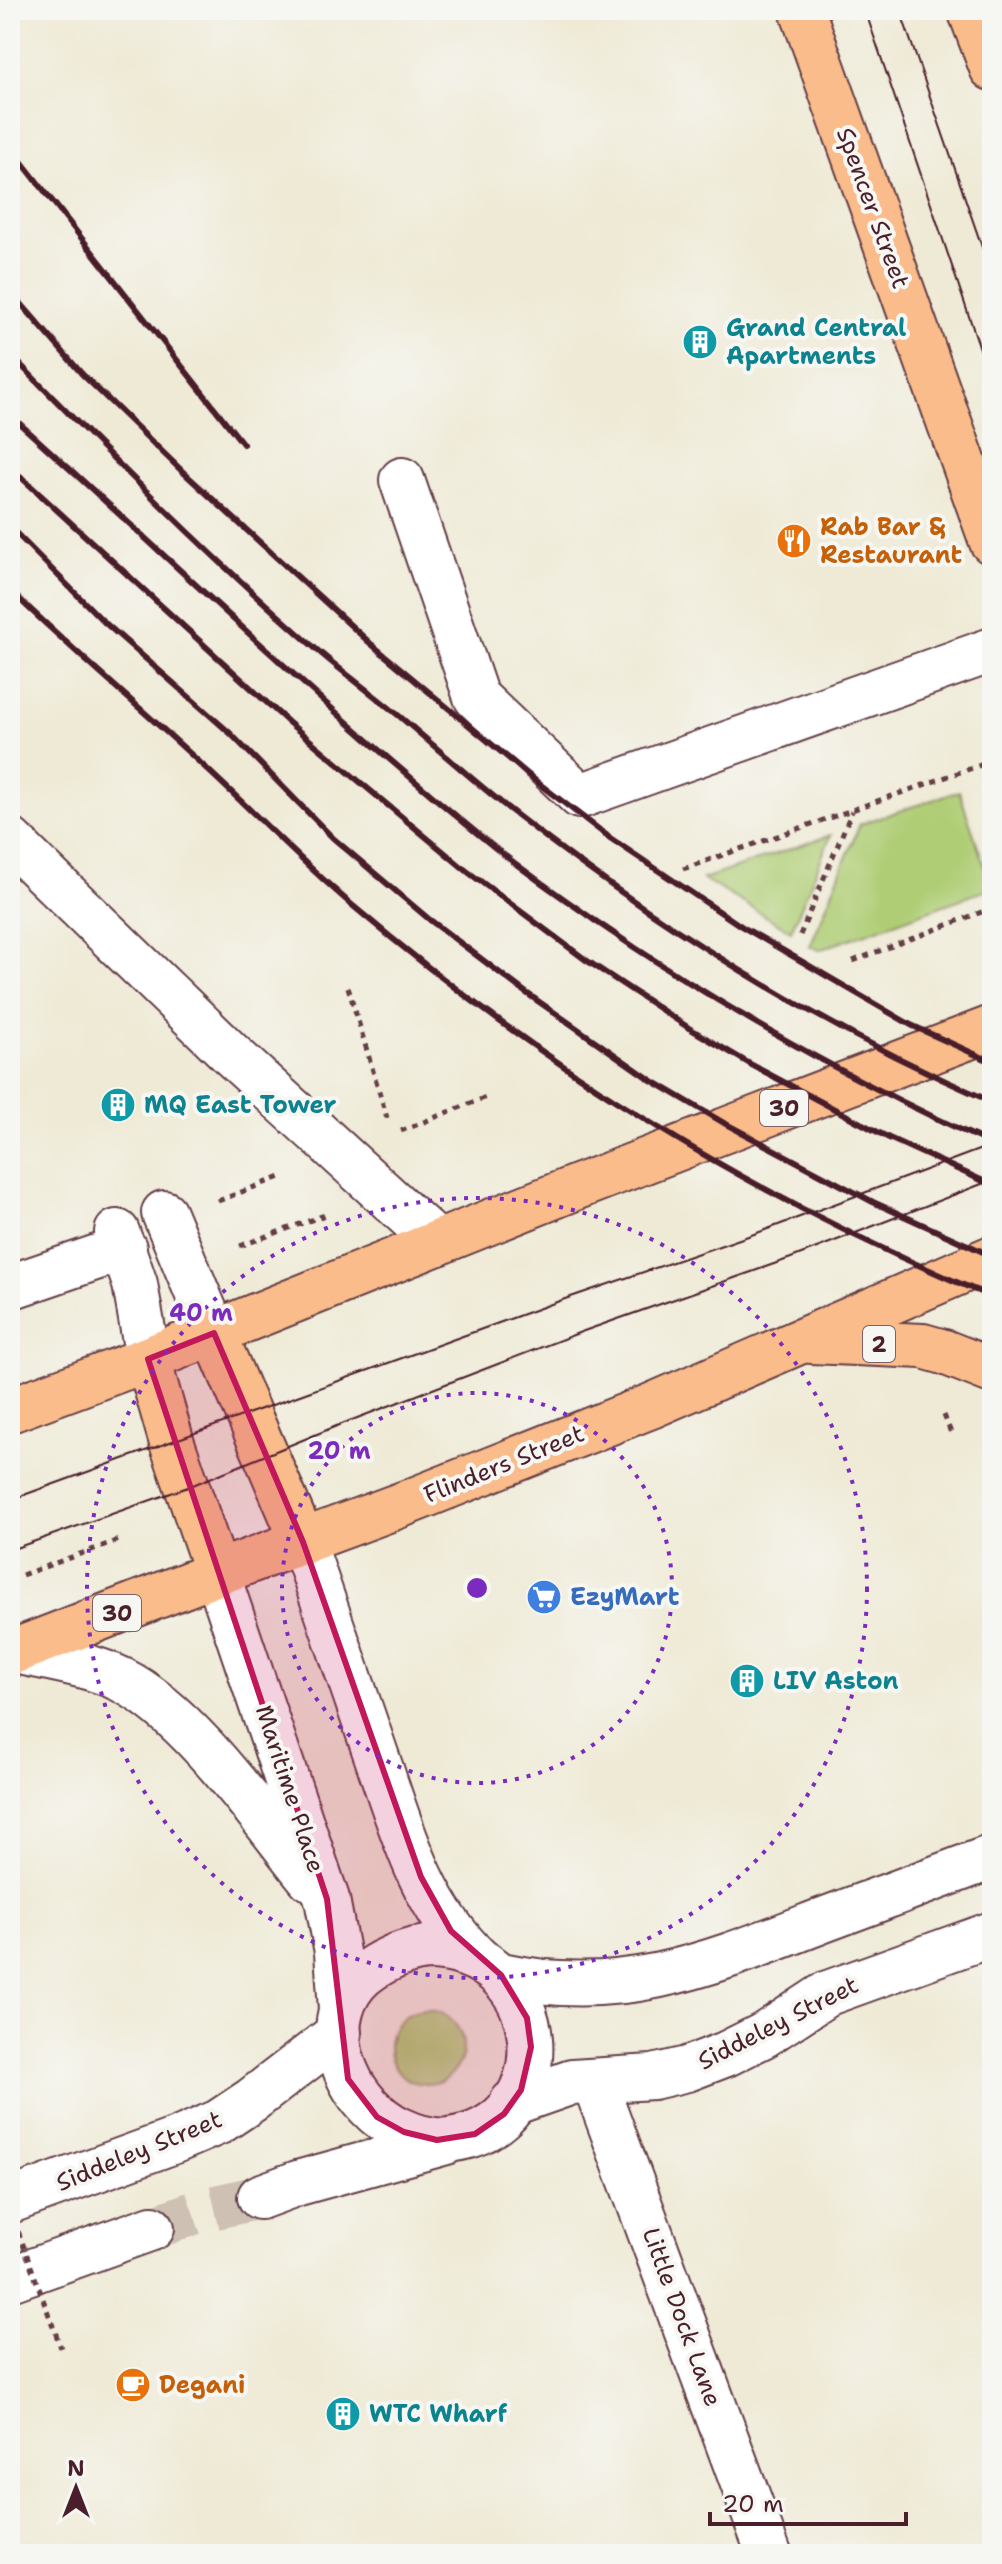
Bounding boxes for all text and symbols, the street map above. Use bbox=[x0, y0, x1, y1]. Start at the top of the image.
street label: Spencer Street bbox=[829, 123, 917, 293]
place label: Grand Central Apartments bbox=[726, 312, 906, 372]
building icon: Grand Central Apartments bbox=[681, 323, 719, 361]
place label: Rab Bar & Restaurant bbox=[820, 511, 962, 571]
restaurant icon: Rab Bar & Restaurant bbox=[775, 522, 813, 560]
building icon: MQ East Tower bbox=[99, 1086, 137, 1124]
place label: MQ East Tower bbox=[144, 1089, 337, 1121]
road number: 30 bbox=[760, 1090, 808, 1126]
text: 40 m bbox=[169, 1297, 233, 1329]
road number: 2 bbox=[863, 1326, 895, 1362]
street label: Flinders Street bbox=[419, 1417, 589, 1511]
text: 20 m bbox=[307, 1435, 371, 1467]
centre of rings bbox=[463, 1574, 491, 1602]
supermarket icon: EzyMart bbox=[525, 1578, 563, 1616]
place label: EzyMart bbox=[570, 1581, 680, 1613]
road number: 30 bbox=[93, 1595, 141, 1631]
building icon: LIV Aston bbox=[728, 1662, 766, 1700]
place label: LIV Aston bbox=[773, 1665, 898, 1697]
street label: Maritime Place bbox=[248, 1701, 332, 1877]
street label: Siddeley Street bbox=[692, 1969, 864, 2077]
street label: Siddeley Street bbox=[51, 2103, 227, 2199]
street label: Little Dock Lane bbox=[635, 2223, 729, 2411]
cafe icon: Degani bbox=[114, 2366, 152, 2404]
place label: Degani bbox=[159, 2369, 245, 2401]
building icon: WTC Wharf bbox=[324, 2395, 362, 2433]
place label: WTC Wharf bbox=[369, 2398, 508, 2430]
north arrow bbox=[36, 2448, 116, 2528]
text: N bbox=[67, 2454, 85, 2483]
scale bar bbox=[710, 2476, 906, 2526]
text: 20 m bbox=[722, 2488, 784, 2520]

